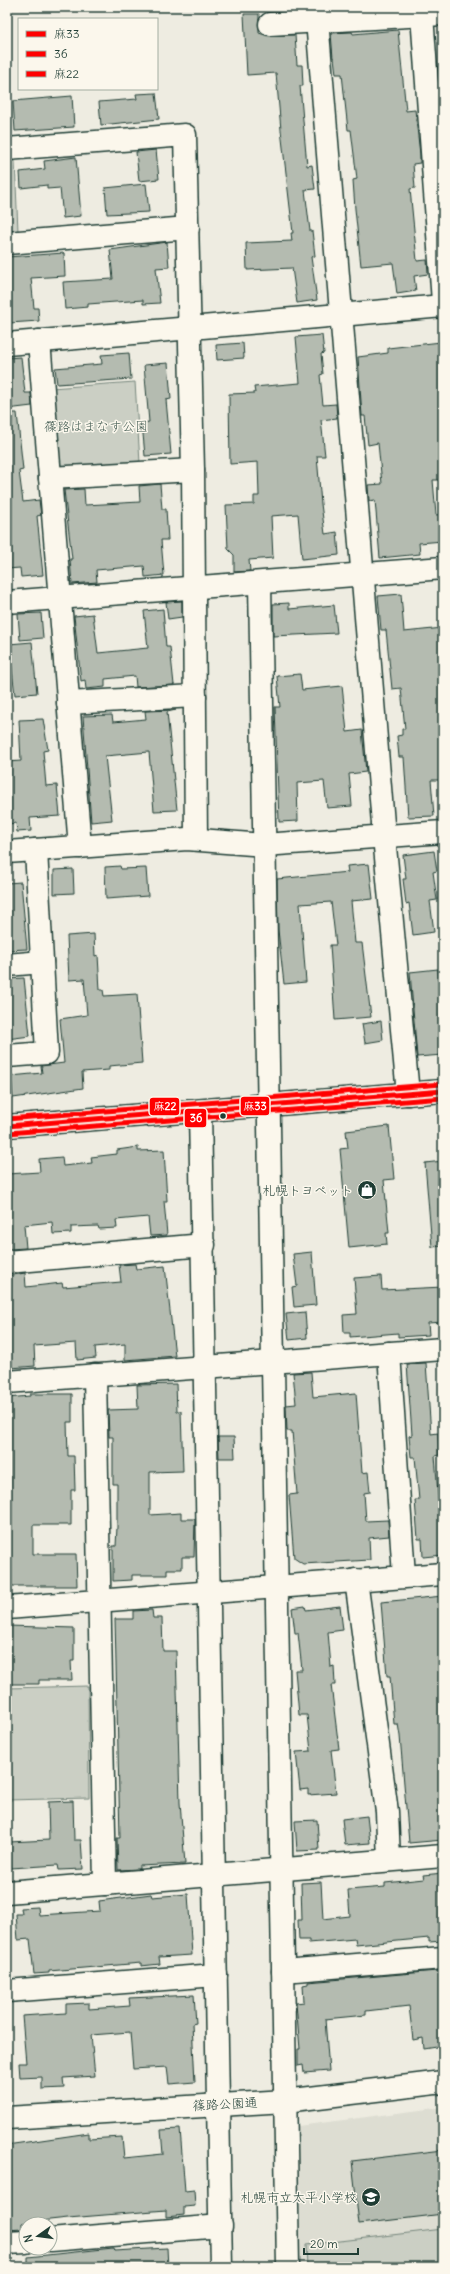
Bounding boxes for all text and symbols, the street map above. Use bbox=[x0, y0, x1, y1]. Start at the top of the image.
legend bbox=[18, 18, 158, 90]
text: 麻33 bbox=[54, 26, 80, 41]
text: 36 bbox=[54, 46, 68, 61]
text: 麻22 bbox=[54, 66, 80, 81]
park label: 篠路はまなす公園 bbox=[44, 418, 148, 435]
line badge: 麻33 bbox=[240, 1096, 270, 1116]
line badge: 麻22 bbox=[149, 1097, 180, 1116]
text: 麻22 bbox=[153, 1099, 177, 1113]
text: 麻33 bbox=[243, 1099, 267, 1113]
line badge: 36 bbox=[184, 1108, 207, 1128]
text: 36 bbox=[190, 1111, 202, 1125]
unlabelled marker bbox=[218, 1111, 228, 1121]
shop icon: 札幌トヨペット bbox=[356, 1179, 378, 1201]
place label: 札幌トヨペット bbox=[262, 1182, 353, 1199]
street label: 篠路公園通 bbox=[192, 2094, 258, 2114]
school or university icon: 札幌市立太平小学校 bbox=[360, 2186, 382, 2208]
place label: 札幌市立太平小学校 bbox=[240, 2189, 357, 2206]
north arrow bbox=[18, 2216, 58, 2256]
scale bar bbox=[304, 2230, 358, 2256]
text: N bbox=[21, 2233, 36, 2244]
text: 20 m bbox=[310, 2236, 338, 2251]

